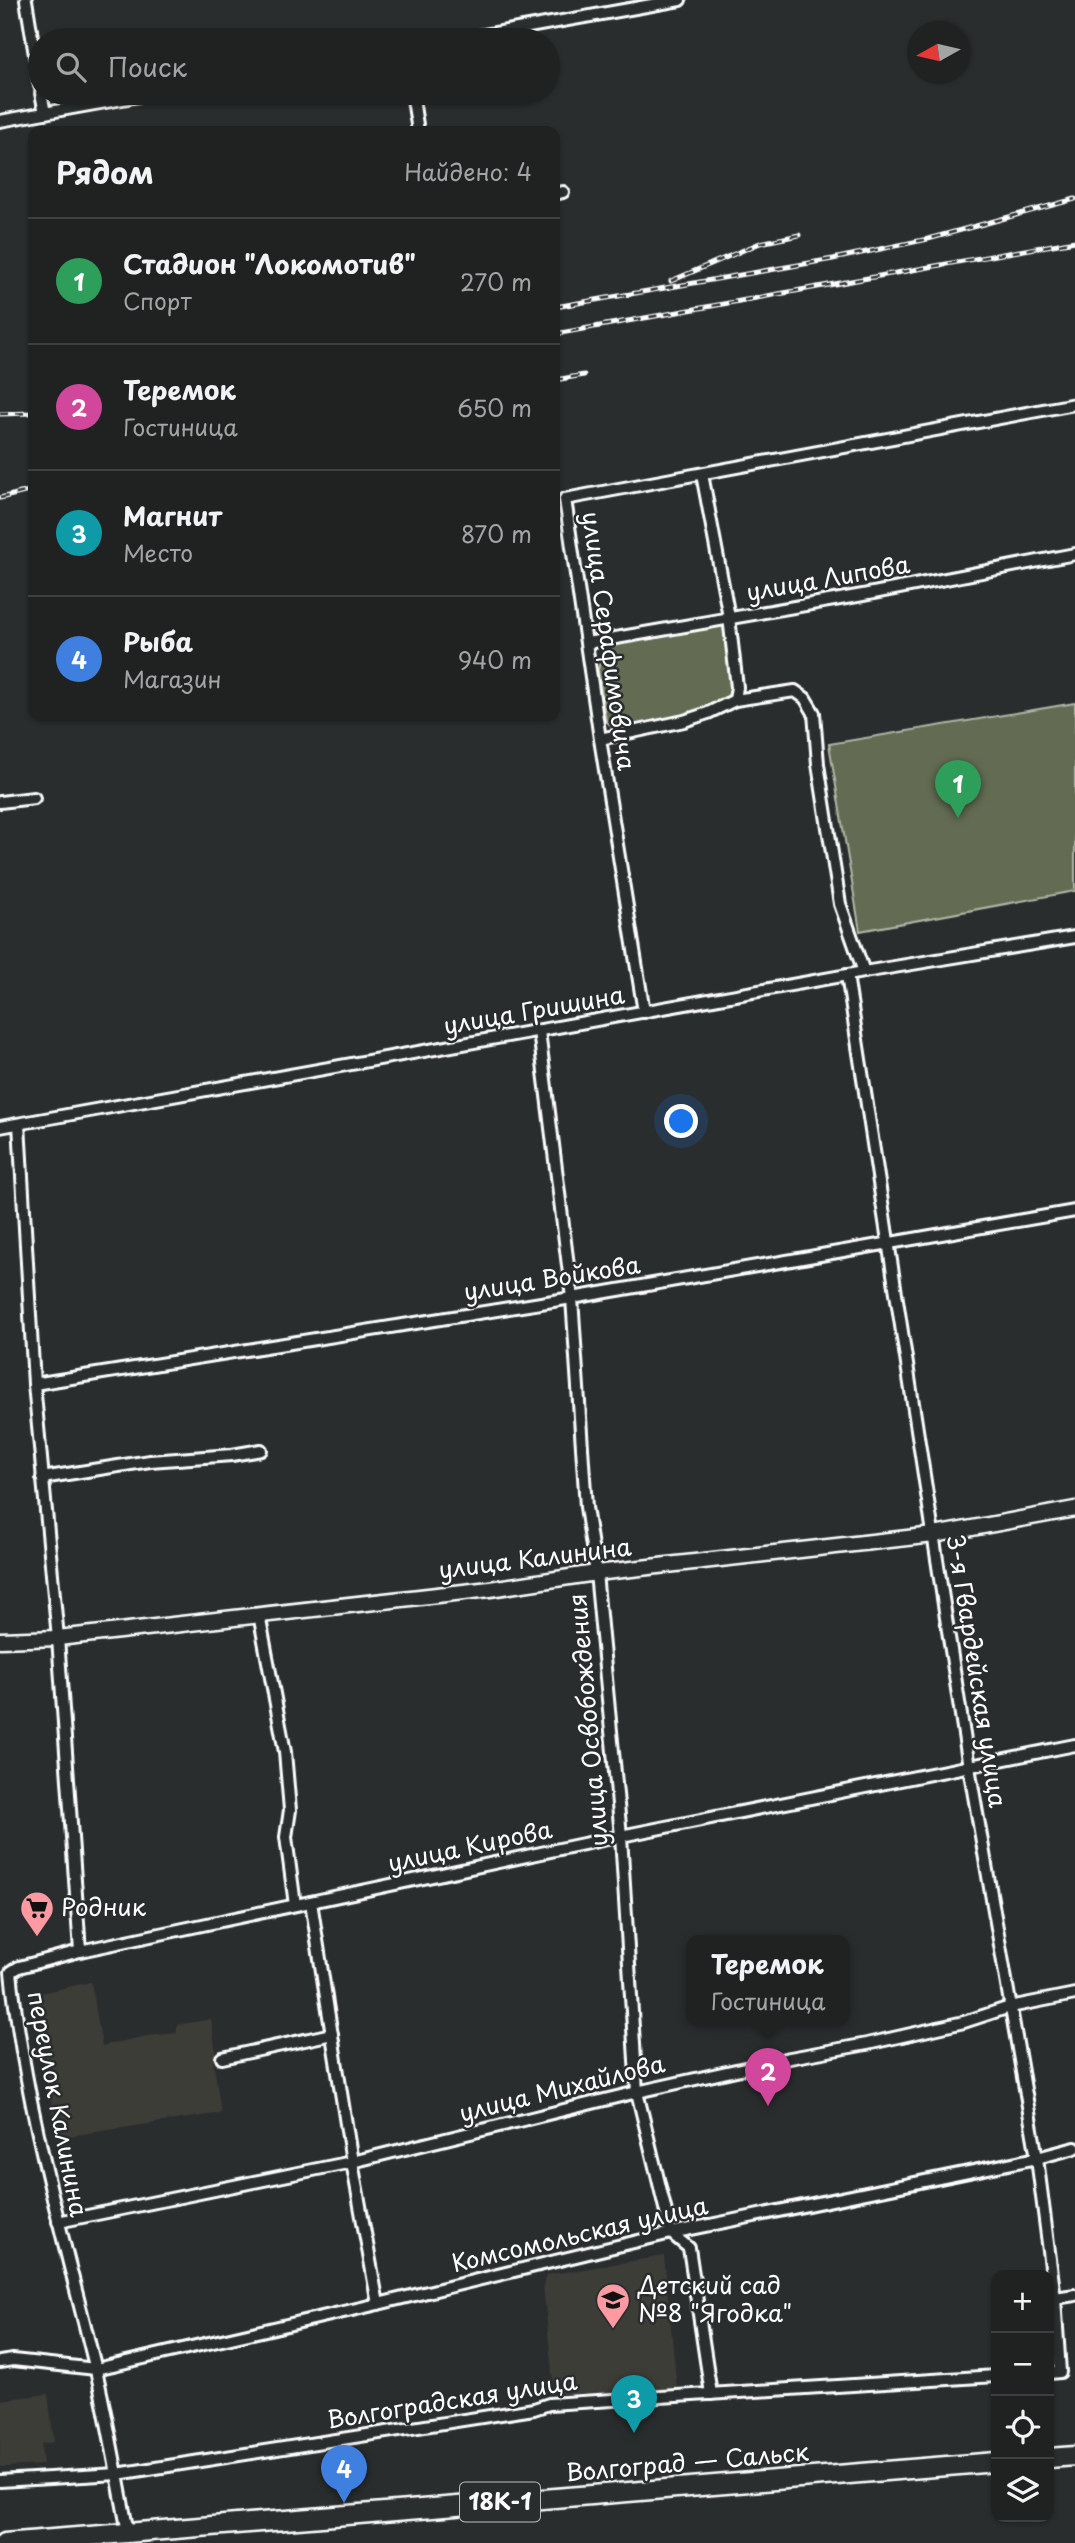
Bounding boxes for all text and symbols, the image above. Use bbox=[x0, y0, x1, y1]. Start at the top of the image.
north arrow bbox=[907, 21, 970, 84]
search box bbox=[28, 28, 560, 105]
text: Поиск bbox=[108, 47, 187, 86]
icon: search bbox=[52, 48, 90, 86]
text: Рядом bbox=[56, 149, 154, 194]
text: Найдено: 4 bbox=[404, 154, 532, 189]
text: Стадион "Локомотив" bbox=[123, 244, 416, 283]
text: 1 bbox=[74, 264, 85, 299]
text: 270 m bbox=[460, 264, 532, 299]
text: Спорт bbox=[123, 283, 192, 318]
text: Теремок bbox=[123, 370, 236, 409]
text: 2 bbox=[71, 390, 87, 425]
text: 650 m bbox=[457, 390, 532, 425]
text: Гостиница bbox=[123, 409, 238, 444]
text: Магнит bbox=[123, 496, 222, 535]
street label: улица Серафимовича bbox=[574, 509, 646, 773]
text: 3 bbox=[71, 516, 87, 551]
text: 870 m bbox=[461, 516, 532, 551]
text: Место bbox=[123, 535, 193, 570]
street label: улица Липова bbox=[743, 545, 912, 609]
text: Рыба bbox=[123, 622, 193, 661]
text: 4 bbox=[71, 642, 87, 677]
text: 940 m bbox=[458, 642, 532, 677]
text: Магазин bbox=[123, 661, 222, 696]
pin: 1 bbox=[935, 760, 981, 818]
street label: улица Гришина bbox=[440, 975, 627, 1043]
your location bbox=[664, 1104, 698, 1138]
street label: улица Войкова bbox=[461, 1245, 643, 1309]
street label: улица Калинина bbox=[436, 1527, 633, 1587]
street label: 3-я Гвардейская улица bbox=[939, 1531, 1017, 1810]
street label: улица Освобождения bbox=[558, 1592, 616, 1848]
street label: улица Кирова bbox=[384, 1810, 555, 1880]
place label: Родник bbox=[61, 1888, 147, 1924]
supermarket icon: Родник bbox=[18, 1889, 56, 1938]
popup bbox=[686, 1935, 850, 2026]
text: Теремок bbox=[711, 1944, 823, 1983]
text: Гостиница bbox=[711, 1983, 825, 2018]
street label: переулок Калинина bbox=[19, 1988, 98, 2219]
street label: улица Михайлова bbox=[455, 2044, 668, 2130]
pin: 2 bbox=[745, 2048, 791, 2106]
street label: Комсомольская улица bbox=[448, 2186, 711, 2280]
place label: Детский сад №8 "Ягодка" bbox=[637, 2266, 792, 2330]
map controls bbox=[991, 2270, 1054, 2522]
button: + bbox=[991, 2270, 1054, 2333]
school or university icon: Детский сад №8 "Ягодка" bbox=[594, 2281, 632, 2330]
button: − bbox=[991, 2333, 1054, 2396]
street label: Волгоградская улица bbox=[324, 2361, 579, 2437]
pin: 3 bbox=[611, 2375, 657, 2433]
button: locate bbox=[991, 2396, 1054, 2459]
street label: Волгоград — Сальск bbox=[564, 2432, 810, 2490]
pin: 4 bbox=[321, 2445, 367, 2503]
button: layers bbox=[991, 2459, 1054, 2522]
road number: 18К-1 bbox=[460, 2482, 540, 2522]

